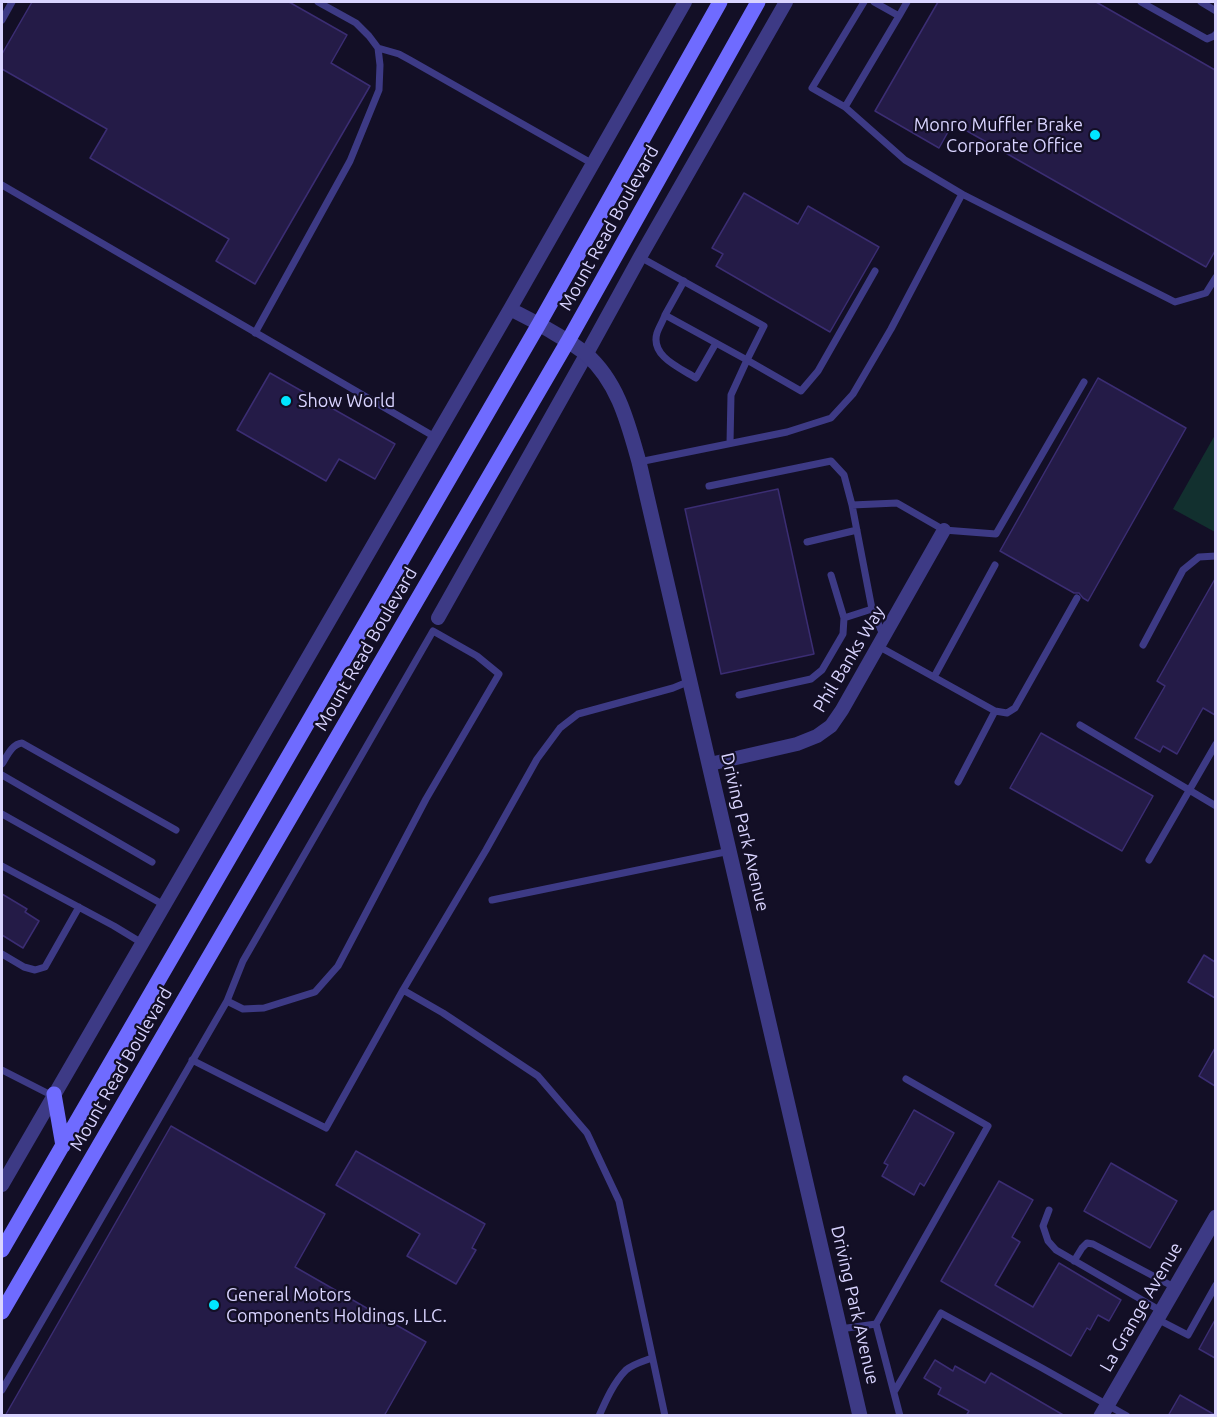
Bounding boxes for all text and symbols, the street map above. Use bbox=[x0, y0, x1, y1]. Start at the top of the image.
place label: Monro Muffler Brake Corporate Office bbox=[914, 114, 1083, 156]
marker: Monro Muffler Brake Corporate Office bbox=[1088, 128, 1102, 142]
street label: Mount Read Boulevard bbox=[555, 142, 663, 314]
place label: Show World bbox=[298, 390, 395, 412]
marker: Show World bbox=[279, 394, 293, 408]
street label: Mount Read Boulevard bbox=[310, 563, 422, 735]
street label: Phil Banks Way bbox=[809, 602, 889, 716]
street label: Driving Park Avenue bbox=[716, 750, 774, 914]
street label: Mount Read Boulevard bbox=[65, 983, 177, 1155]
street label: Driving Park Avenue bbox=[826, 1223, 884, 1387]
street label: La Grange Avenue bbox=[1095, 1238, 1187, 1376]
place label: General Motors Components Holdings, LLC. bbox=[226, 1284, 447, 1326]
marker: General Motors Components Holdings, LLC. bbox=[207, 1298, 221, 1312]

